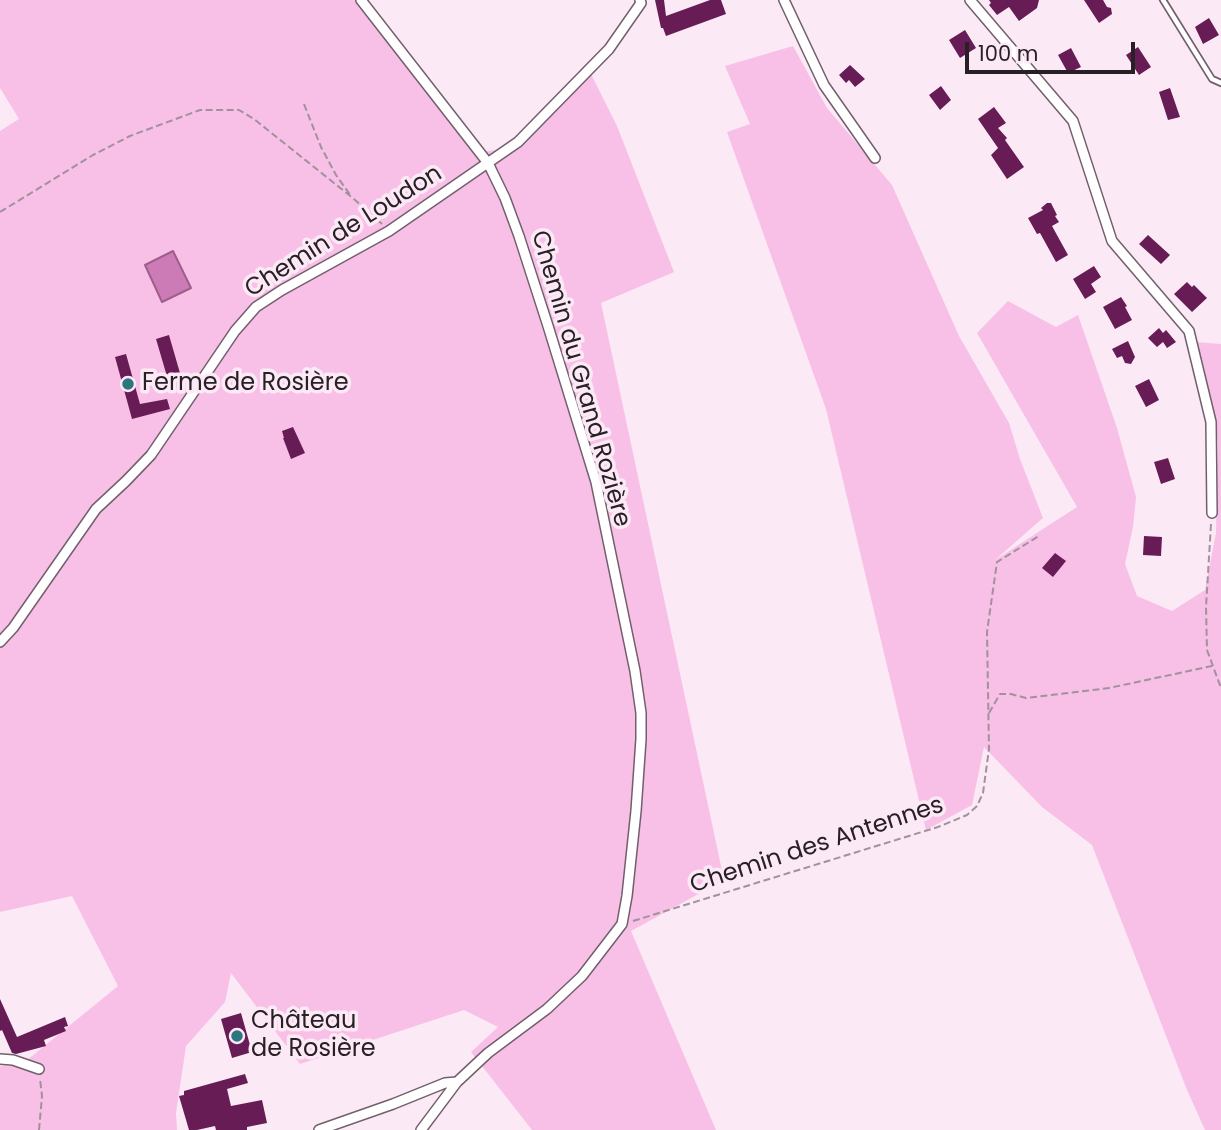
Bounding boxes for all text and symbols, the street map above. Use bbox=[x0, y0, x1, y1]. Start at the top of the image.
scale bar bbox=[969, 28, 1139, 72]
text: 100 m bbox=[978, 39, 1038, 68]
street label: Chemin de Loudon bbox=[240, 160, 448, 304]
street label: Chemin du Grand Rozière bbox=[524, 228, 636, 530]
place label: Ferme de Rosière bbox=[142, 370, 349, 398]
marker: Ferme de Rosière bbox=[120, 376, 136, 392]
street label: Chemin des Antennes bbox=[687, 791, 947, 901]
place label: Château de Rosière bbox=[251, 1008, 376, 1064]
marker: Château de Rosière bbox=[229, 1028, 245, 1044]

